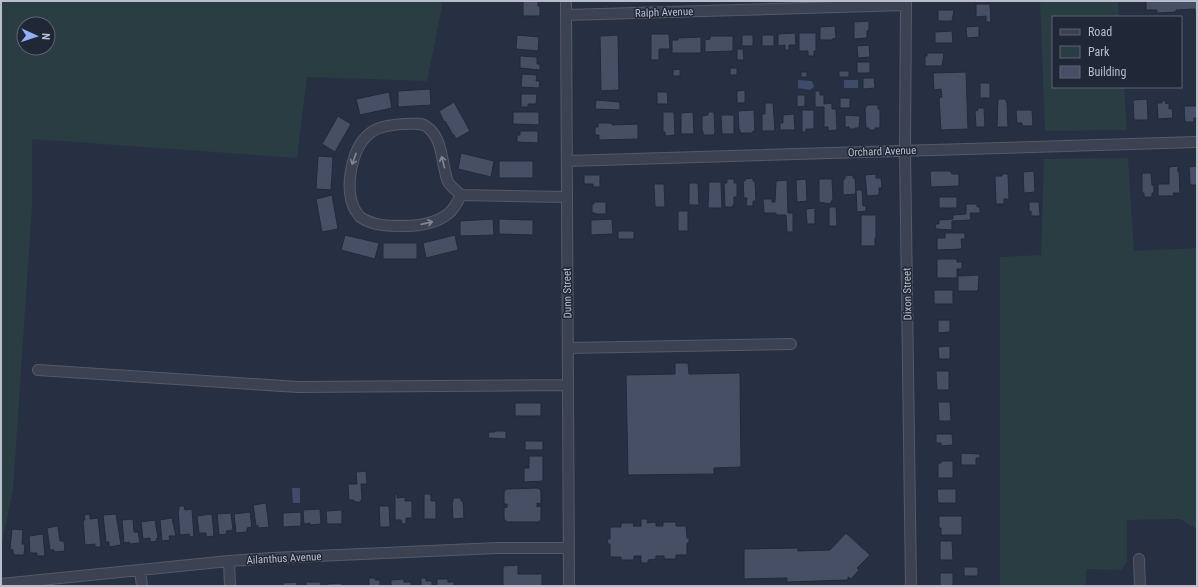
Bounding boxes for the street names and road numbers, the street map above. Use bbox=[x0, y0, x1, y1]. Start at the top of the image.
street label: Ralph Avenue bbox=[635, 5, 694, 20]
street label: Orchard Avenue bbox=[848, 144, 916, 159]
street label: Dunn Street bbox=[561, 268, 574, 318]
street label: Dixon Street bbox=[901, 268, 914, 320]
street label: Ailanthus Avenue bbox=[246, 550, 322, 567]

